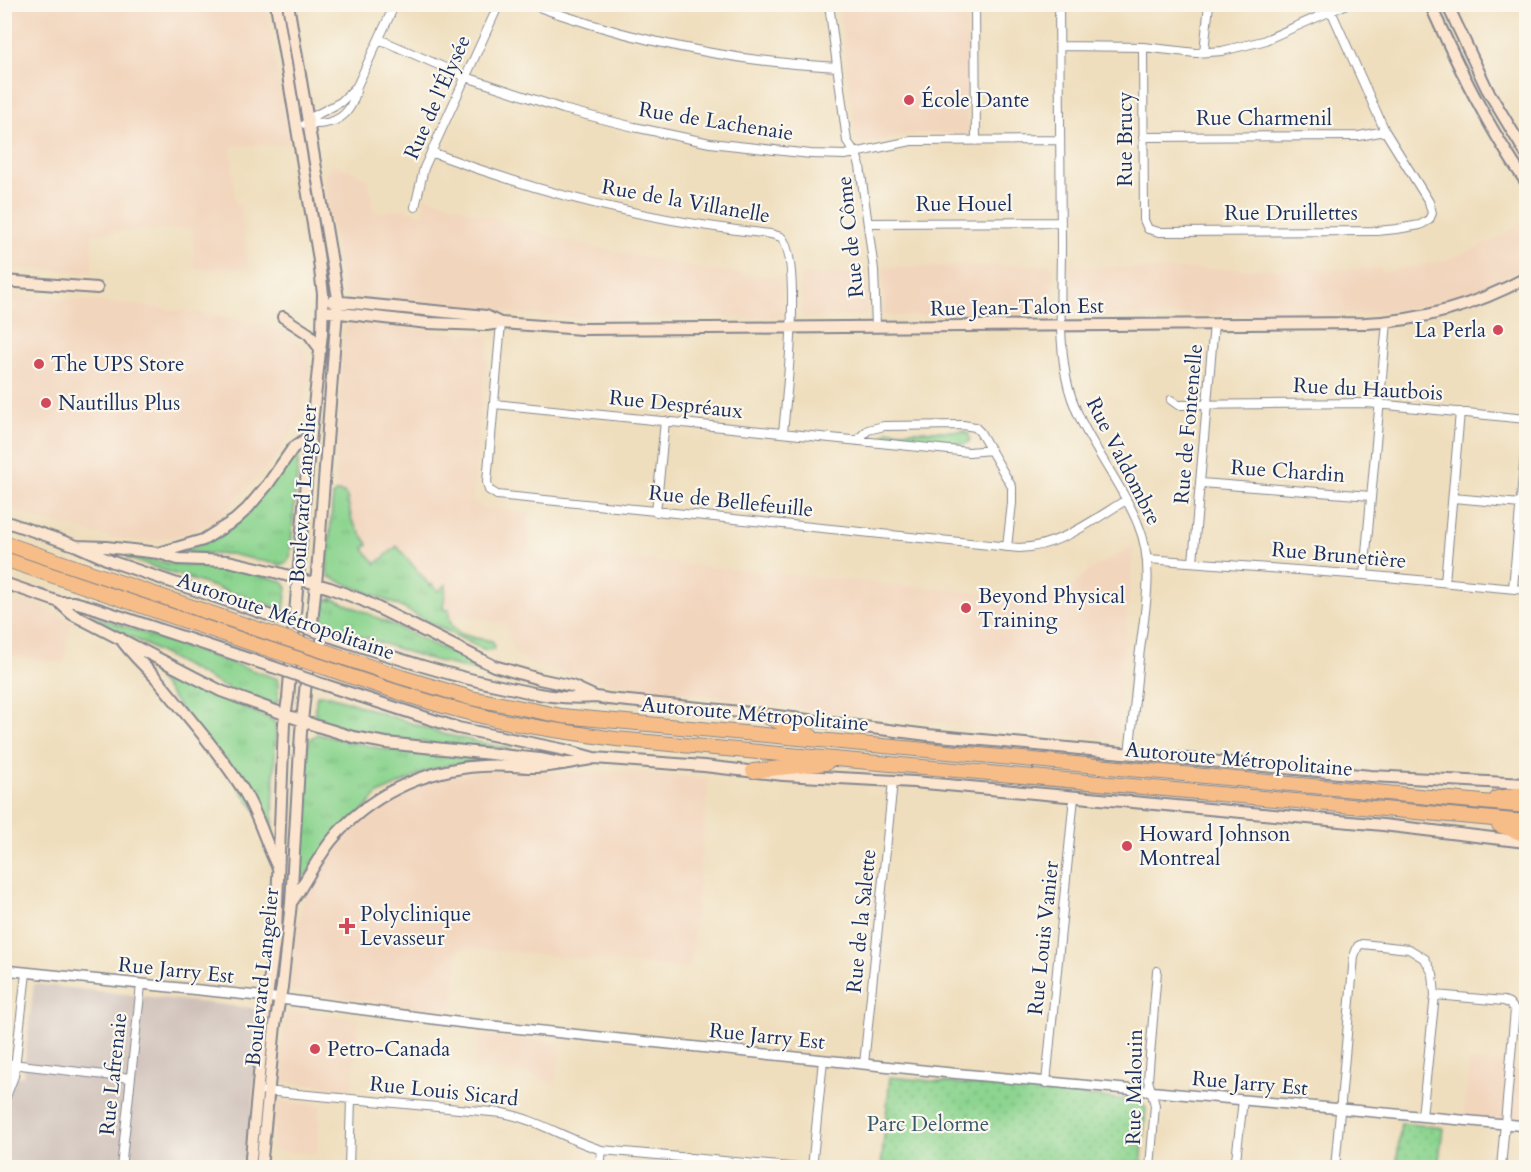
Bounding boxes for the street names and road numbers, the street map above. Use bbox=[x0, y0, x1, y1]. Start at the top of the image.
street label: Rue de l'Élysée bbox=[397, 30, 478, 164]
street label: Rue Brucy bbox=[1111, 91, 1140, 187]
street label: Rue de Lachenaie bbox=[636, 95, 795, 148]
street label: Rue Charmenil bbox=[1196, 104, 1332, 133]
street label: Rue de la Villanelle bbox=[599, 172, 772, 231]
street label: Rue de Côme bbox=[830, 175, 871, 299]
street label: Rue Houel bbox=[916, 190, 1012, 219]
street label: Rue Druillettes bbox=[1224, 199, 1358, 228]
street label: Rue Jean-Talon Est bbox=[930, 291, 1104, 324]
street label: Rue de Fontenelle bbox=[1167, 343, 1210, 505]
street label: Rue du Hautbois bbox=[1292, 371, 1444, 408]
street label: Rue Despréaux bbox=[608, 383, 745, 426]
street label: Rue Valdombre bbox=[1079, 392, 1168, 530]
street label: Boulevard Langelier bbox=[283, 403, 324, 585]
street label: Rue Chardin bbox=[1230, 453, 1346, 490]
street label: Rue de Bellefeuille bbox=[647, 478, 815, 525]
street label: Rue Brunetière bbox=[1270, 535, 1408, 576]
street label: Autoroute Métropolitaine bbox=[173, 566, 399, 667]
street label: Autoroute Métropolitaine bbox=[640, 690, 870, 739]
street label: Autoroute Métropolitaine bbox=[1124, 735, 1354, 784]
street label: Rue de la Salette bbox=[840, 847, 883, 995]
street label: Rue Louis Vanier bbox=[1021, 859, 1066, 1017]
street label: Boulevard Langelier bbox=[239, 886, 286, 1068]
street label: Rue Jarry Est bbox=[117, 950, 236, 991]
street label: Rue Lafrenaie bbox=[93, 1011, 134, 1137]
street label: Rue Jarry Est bbox=[708, 1016, 827, 1057]
street label: Rue Malouin bbox=[1119, 1029, 1150, 1145]
street label: Rue Jarry Est bbox=[1191, 1064, 1309, 1103]
street label: Rue Louis Sicard bbox=[368, 1069, 520, 1114]

